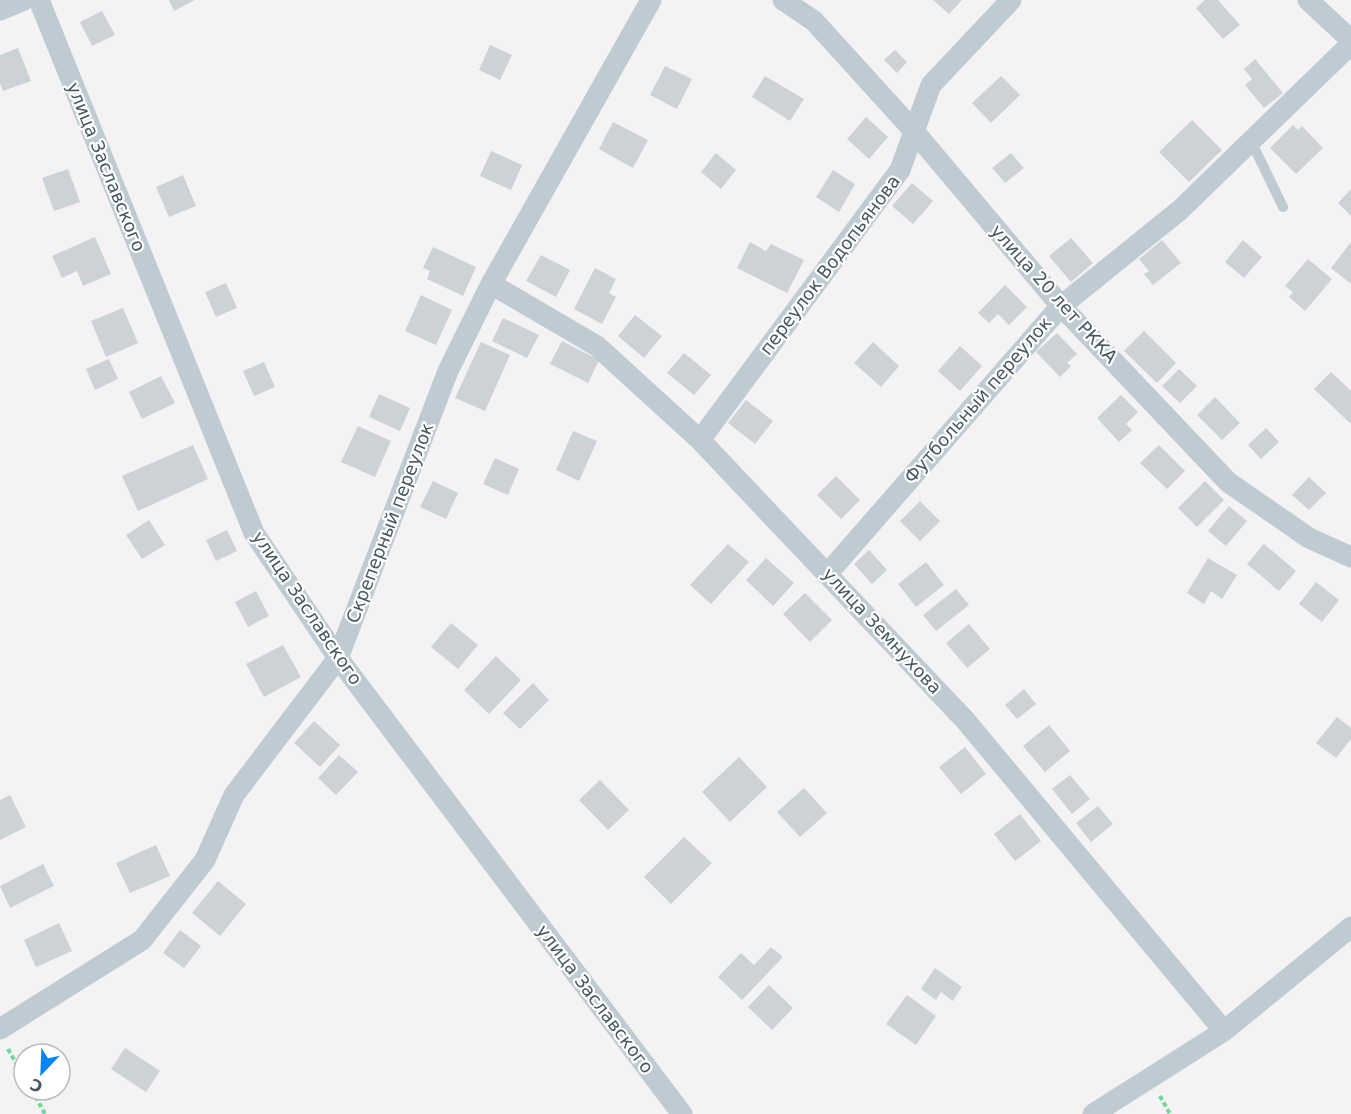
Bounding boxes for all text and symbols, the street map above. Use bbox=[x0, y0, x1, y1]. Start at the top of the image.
street label: улица Заславского bbox=[63, 79, 150, 255]
street label: переулок Водопьянова bbox=[755, 171, 904, 359]
street label: улица 20 лет РККА bbox=[987, 220, 1123, 368]
street label: Футбольный переулок bbox=[900, 312, 1056, 487]
street label: Скреперный переулок bbox=[342, 420, 438, 626]
street label: улица Заславского bbox=[248, 527, 367, 689]
street label: улица Земнухова bbox=[818, 563, 946, 698]
street label: улица Заславского bbox=[533, 920, 658, 1077]
north arrow bbox=[12, 1042, 72, 1102]
text: С bbox=[27, 1074, 45, 1096]

